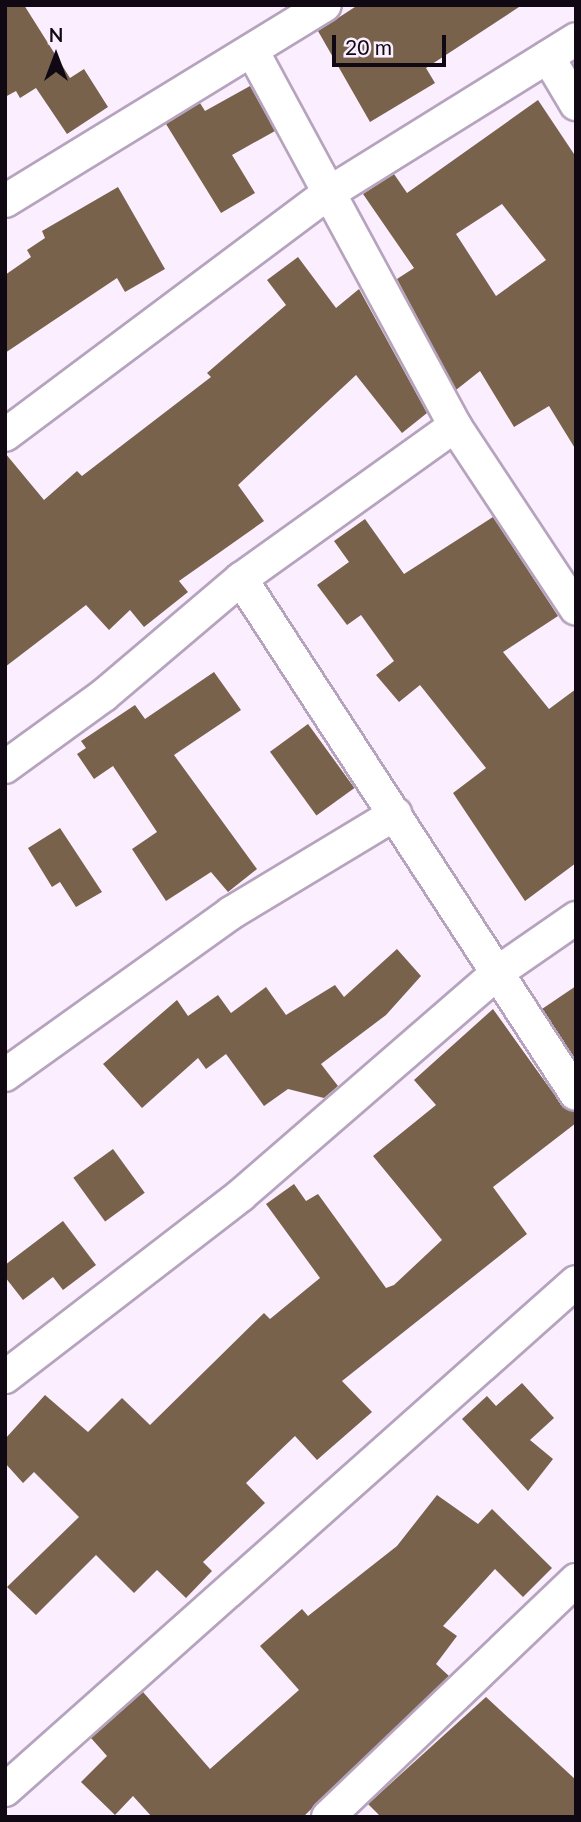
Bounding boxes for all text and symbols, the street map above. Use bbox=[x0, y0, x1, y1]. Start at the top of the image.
north arrow bbox=[21, 21, 91, 91]
scale bar bbox=[336, 21, 450, 65]
text: N bbox=[49, 23, 63, 46]
text: 20 m bbox=[345, 34, 392, 59]

